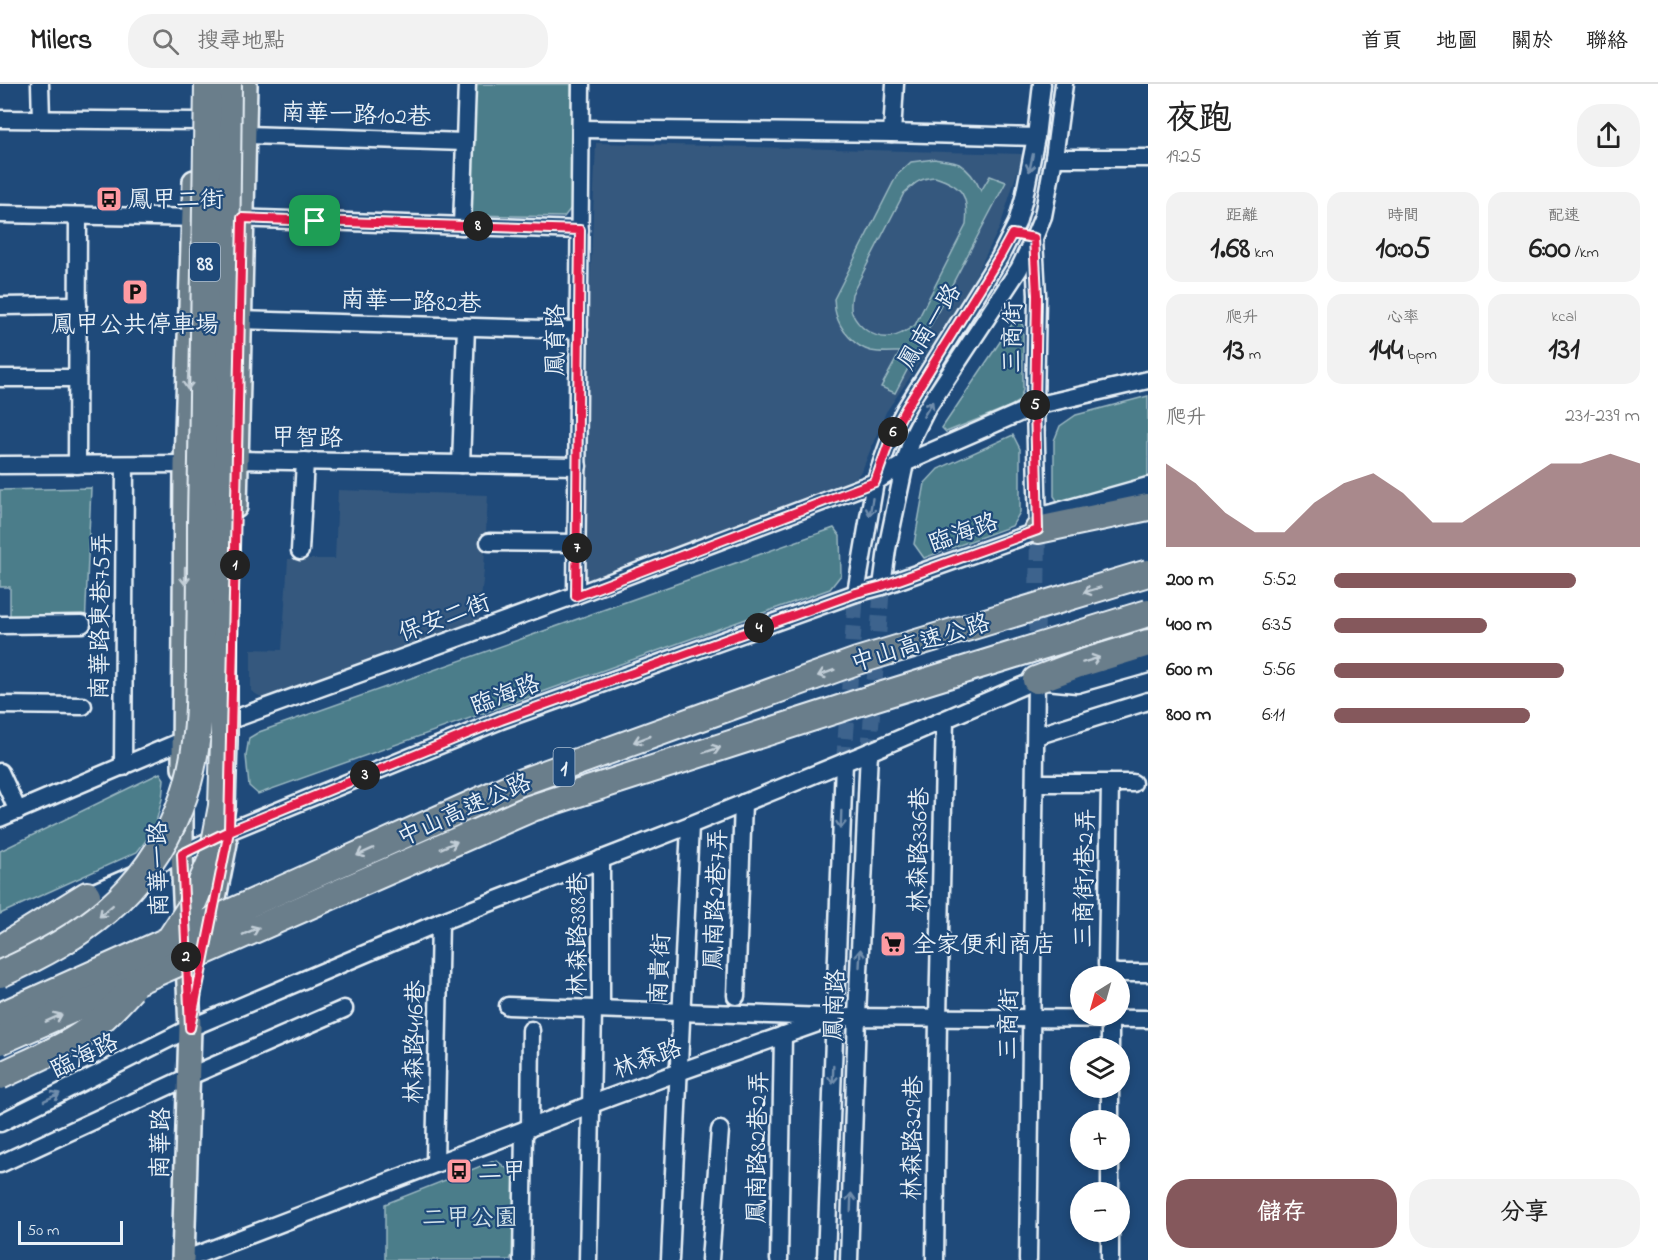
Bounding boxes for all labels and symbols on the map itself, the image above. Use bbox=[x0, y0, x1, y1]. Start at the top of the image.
street label: 南華一路102巷 bbox=[280, 96, 431, 137]
one-way arrow bbox=[1025, 152, 1036, 172]
bus stop icon: 鳳甲二街 bbox=[94, 184, 124, 214]
place label: 鳳甲二街 bbox=[128, 184, 224, 219]
pin bbox=[289, 195, 340, 246]
pin: 8 bbox=[463, 211, 493, 241]
road number: 88 bbox=[190, 243, 220, 281]
parking icon: 鳳甲公共停車場 bbox=[120, 277, 150, 307]
street label: 鳳南一路 bbox=[891, 277, 971, 377]
street label: 南華一路82巷 bbox=[340, 284, 482, 323]
street label: 三商街 bbox=[996, 301, 1033, 373]
street label: 鳳育路 bbox=[540, 304, 575, 376]
place label: 鳳甲公共停車場 bbox=[51, 309, 219, 344]
one-way arrow bbox=[182, 371, 193, 391]
pin: 5 bbox=[1020, 390, 1050, 420]
one-way arrow bbox=[922, 401, 934, 418]
pin: 6 bbox=[878, 417, 908, 447]
street label: 甲智路 bbox=[271, 421, 343, 458]
one-way arrow bbox=[865, 497, 876, 517]
street label: 臨海路 bbox=[924, 506, 1004, 563]
street label: 南華路東巷75弄 bbox=[84, 532, 121, 700]
pin: 7 bbox=[562, 533, 592, 563]
pin: 1 bbox=[220, 550, 250, 580]
one-way arrow bbox=[179, 566, 191, 586]
one-way arrow bbox=[1083, 585, 1102, 596]
street label: 保安二街 bbox=[394, 586, 496, 652]
street label: 中山高速公路 bbox=[847, 607, 995, 682]
pin: 4 bbox=[744, 613, 774, 643]
one-way arrow bbox=[1081, 654, 1100, 665]
street label: 臨海路 bbox=[466, 667, 546, 726]
one-way arrow bbox=[817, 668, 836, 679]
one-way arrow bbox=[633, 734, 652, 745]
one-way arrow bbox=[702, 744, 721, 755]
road number: 1 bbox=[554, 748, 574, 786]
pin: 3 bbox=[350, 760, 380, 790]
street label: 中山高速公路 bbox=[392, 766, 538, 857]
street label: 林森路336巷 bbox=[902, 787, 939, 914]
street label: 三商街1巷2弄 bbox=[1068, 808, 1105, 948]
one-way arrow bbox=[835, 810, 847, 830]
street label: 南華一路 bbox=[142, 821, 179, 917]
street label: 鳳南路2巷7弄 bbox=[698, 828, 737, 971]
one-way arrow bbox=[440, 838, 458, 850]
one-way arrow bbox=[356, 847, 374, 858]
street label: 林森路388巷 bbox=[562, 872, 597, 996]
one-way arrow bbox=[99, 904, 114, 918]
one-way arrow bbox=[242, 925, 260, 936]
supermarket icon: 全家便利商店 bbox=[878, 929, 908, 959]
place label: 全家便利商店 bbox=[912, 929, 1056, 964]
street label: 南貴街 bbox=[642, 932, 681, 1006]
pin: 2 bbox=[171, 942, 201, 972]
one-way arrow bbox=[854, 948, 865, 968]
north arrow bbox=[1070, 966, 1130, 1026]
street label: 鳳南路 bbox=[818, 968, 855, 1042]
street label: 林森路416巷 bbox=[398, 980, 435, 1104]
street label: 三商街 bbox=[992, 988, 1029, 1060]
one-way arrow bbox=[44, 1012, 62, 1023]
street label: 臨海路 bbox=[45, 1026, 125, 1089]
street label: 林森路 bbox=[608, 1032, 688, 1089]
one-way arrow bbox=[827, 1065, 838, 1085]
street label: 鳳南路82巷2弄 bbox=[741, 1070, 778, 1224]
street label: 林森路329巷 bbox=[896, 1075, 933, 1201]
one-way arrow bbox=[43, 1091, 61, 1103]
street label: 南華路 bbox=[144, 1107, 181, 1179]
bus stop icon: 二甲 bbox=[444, 1156, 474, 1186]
place label: 二甲 bbox=[478, 1156, 526, 1191]
one-way arrow bbox=[845, 1192, 856, 1212]
park label: 二甲公園 bbox=[422, 1202, 518, 1237]
scale bar bbox=[18, 1218, 123, 1246]

